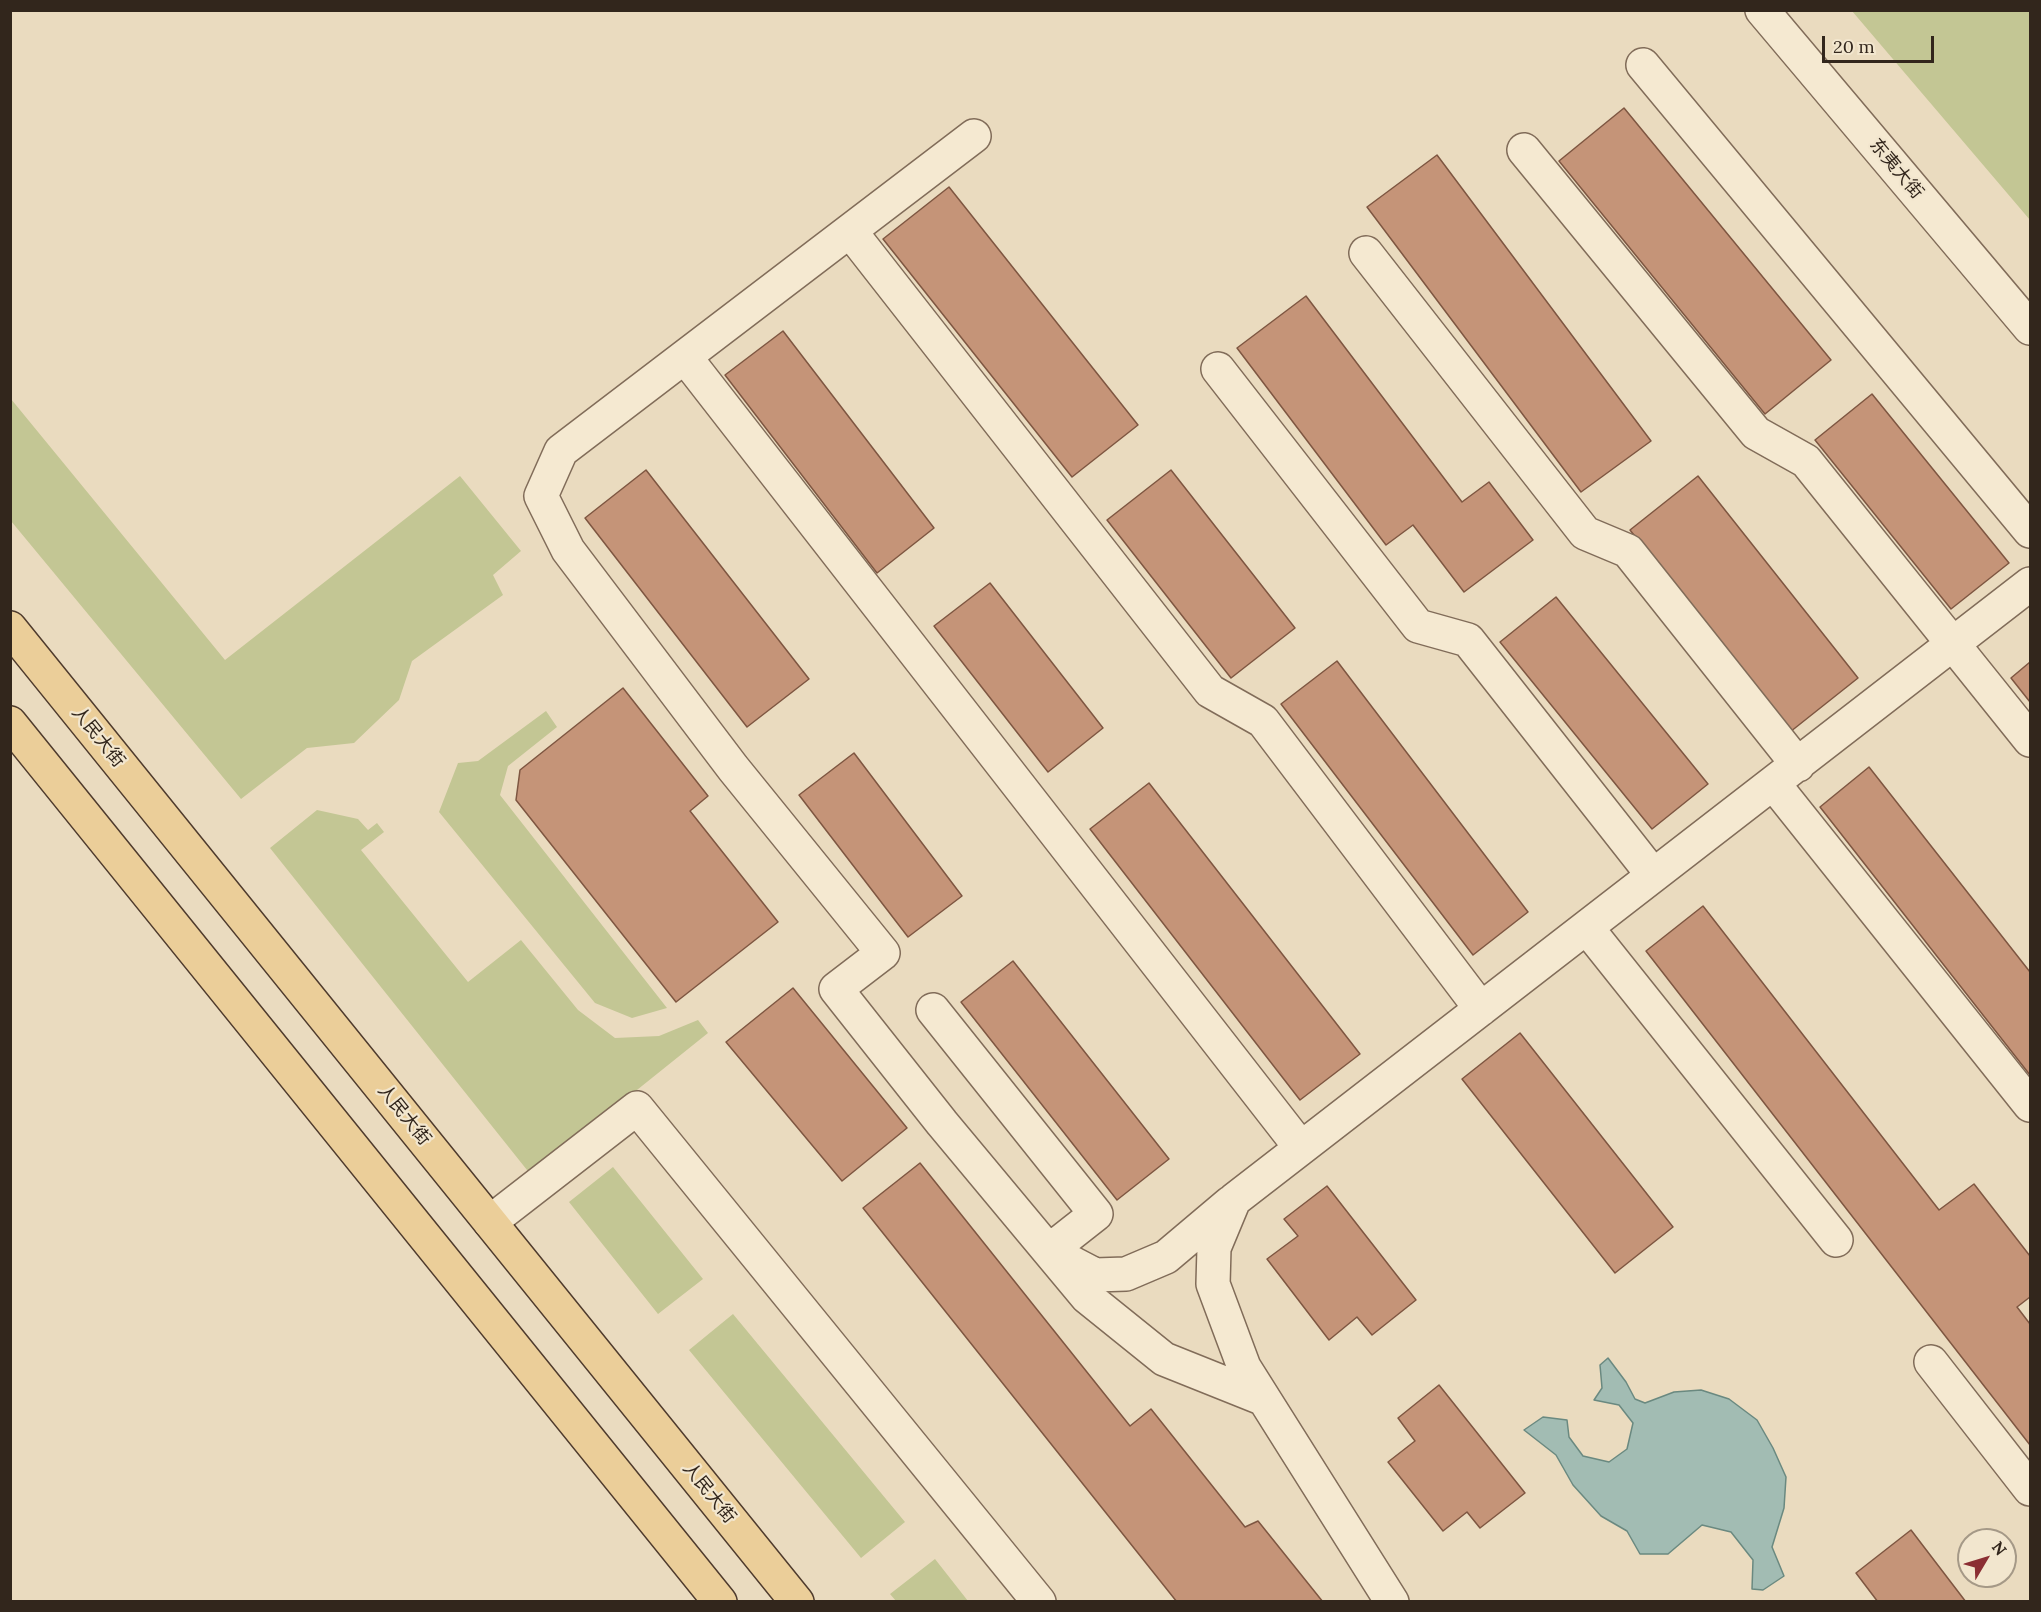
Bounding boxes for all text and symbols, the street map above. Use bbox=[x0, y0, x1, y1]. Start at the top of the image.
scale bar bbox=[1825, 24, 1938, 62]
text: 20 m bbox=[1833, 35, 1875, 58]
street label: 东夷大街 bbox=[1865, 134, 1927, 204]
street label: 人民大街 bbox=[67, 702, 129, 772]
street label: 人民大街 bbox=[373, 1080, 435, 1150]
street label: 人民大街 bbox=[678, 1458, 740, 1528]
north arrow bbox=[1957, 1528, 2017, 1588]
text: N bbox=[1988, 1537, 2011, 1559]

